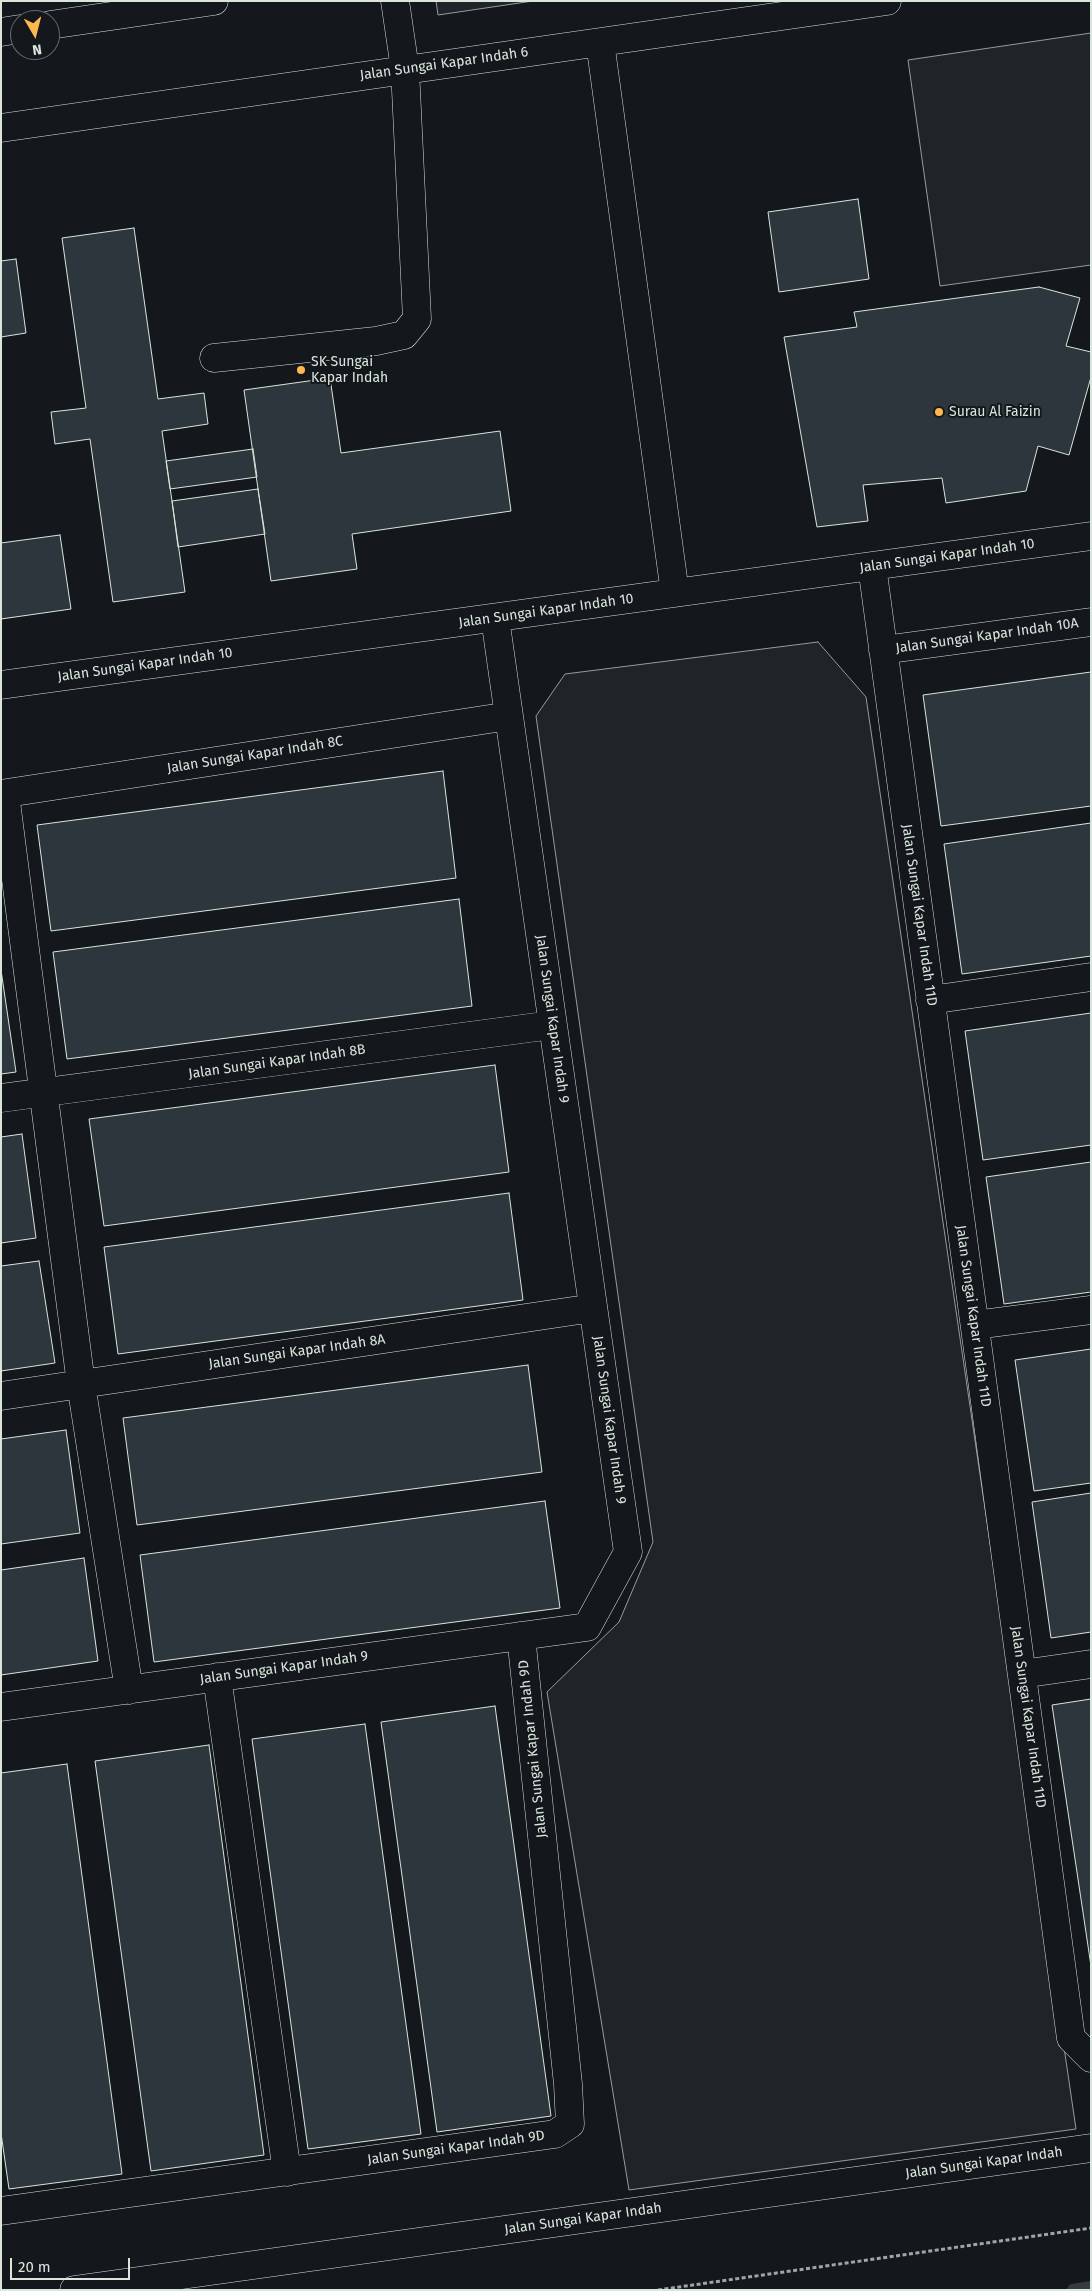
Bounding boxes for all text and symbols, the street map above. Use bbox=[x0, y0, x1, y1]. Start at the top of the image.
north arrow bbox=[10, 10, 60, 60]
text: N bbox=[31, 40, 43, 58]
street label: Jalan Sungai Kapar Indah 6 bbox=[359, 44, 529, 84]
place label: SK Sungai Kapar Indah bbox=[311, 354, 388, 387]
marker: SK Sungai Kapar Indah bbox=[295, 364, 307, 376]
place label: Surau Al Faizin bbox=[949, 404, 1041, 420]
marker: Surau Al Faizin bbox=[933, 406, 945, 418]
street label: Jalan Sungai Kapar Indah 10 bbox=[859, 535, 1035, 577]
street label: Jalan Sungai Kapar Indah 10 bbox=[458, 590, 634, 632]
street label: Jalan Sungai Kapar Indah 10A bbox=[895, 615, 1079, 657]
street label: Jalan Sungai Kapar Indah 10 bbox=[57, 644, 233, 686]
street label: Jalan Sungai Kapar Indah 8C bbox=[166, 733, 344, 777]
street label: Jalan Sungai Kapar Indah 11D bbox=[898, 823, 940, 1007]
street label: Jalan Sungai Kapar Indah 9 bbox=[532, 934, 572, 1104]
street label: Jalan Sungai Kapar Indah 8B bbox=[187, 1041, 367, 1083]
street label: Jalan Sungai Kapar Indah 11D bbox=[952, 1224, 994, 1408]
street label: Jalan Sungai Kapar Indah 8A bbox=[208, 1331, 386, 1373]
street label: Jalan Sungai Kapar Indah 9 bbox=[589, 1335, 629, 1505]
street label: Jalan Sungai Kapar Indah 11D bbox=[1007, 1625, 1049, 1809]
street label: Jalan Sungai Kapar Indah 9 bbox=[199, 1648, 369, 1688]
street label: Jalan Sungai Kapar Indah 9D bbox=[515, 1659, 551, 1839]
street label: Jalan Sungai Kapar Indah 9D bbox=[366, 2127, 546, 2169]
street label: Jalan Sungai Kapar Indah bbox=[904, 2144, 1064, 2182]
street label: Jalan Sungai Kapar Indah bbox=[503, 2200, 663, 2238]
scale bar bbox=[12, 2248, 132, 2280]
text: 20 m bbox=[18, 2258, 51, 2276]

